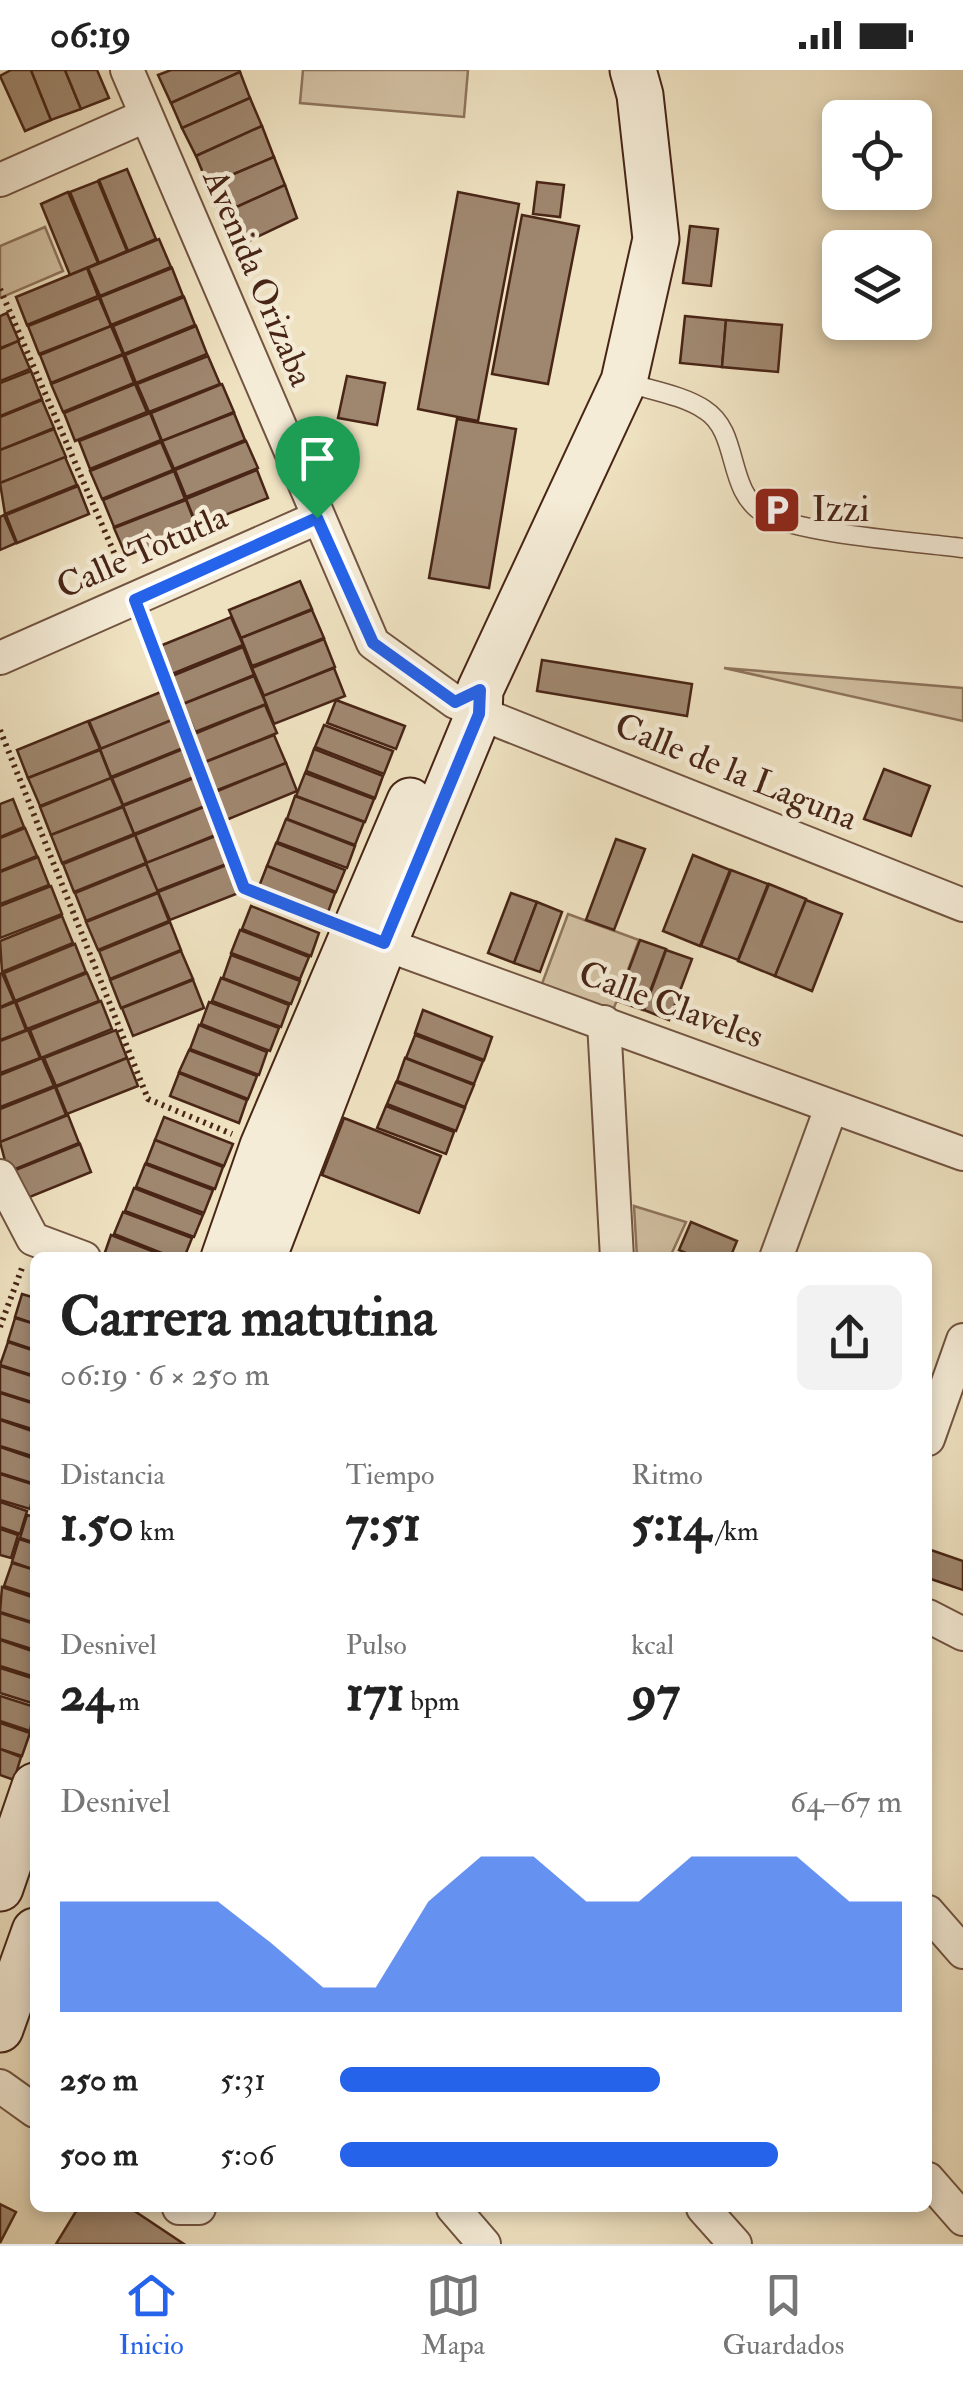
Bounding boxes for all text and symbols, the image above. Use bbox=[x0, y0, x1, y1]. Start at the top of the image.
text: 06:19 bbox=[50, 11, 131, 59]
map controls bbox=[822, 100, 932, 340]
button: locate bbox=[822, 100, 932, 210]
street label: Avenida Orizaba bbox=[192, 162, 324, 393]
button: layers bbox=[822, 230, 932, 340]
pin bbox=[275, 416, 360, 519]
icon: arrive bbox=[290, 431, 345, 486]
parking icon: Izzi bbox=[751, 484, 803, 536]
place label: Izzi bbox=[812, 488, 869, 532]
street label: Calle Totutla bbox=[50, 495, 235, 609]
street label: Calle de la Laguna bbox=[608, 703, 864, 841]
street label: Calle Claveles bbox=[573, 951, 769, 1059]
text: Carrera matutina bbox=[60, 1283, 436, 1352]
button: share bbox=[797, 1285, 902, 1390]
text: 06:19 · 6 × 250 m bbox=[60, 1355, 269, 1395]
text: Distancia bbox=[60, 1458, 165, 1493]
text: Tiempo bbox=[346, 1458, 434, 1493]
text: Ritmo bbox=[631, 1458, 703, 1493]
text: 1.50 bbox=[60, 1493, 134, 1556]
text: 7:51 bbox=[346, 1493, 421, 1556]
text: 5:14 bbox=[631, 1493, 710, 1556]
text: km bbox=[134, 1514, 175, 1549]
text: /km bbox=[710, 1514, 759, 1549]
text: Desnivel bbox=[60, 1628, 157, 1663]
text: Pulso bbox=[346, 1628, 407, 1663]
text: kcal bbox=[631, 1628, 674, 1663]
text: 24 bbox=[60, 1663, 112, 1726]
text: 171 bbox=[346, 1663, 404, 1726]
text: 97 bbox=[631, 1663, 680, 1726]
text: m bbox=[112, 1684, 140, 1719]
text: bpm bbox=[404, 1684, 460, 1719]
text: Desnivel bbox=[60, 1782, 170, 1822]
text: 64–67 m bbox=[790, 1782, 902, 1822]
text: 250 m bbox=[60, 2060, 138, 2100]
text: 5:31 bbox=[220, 2060, 266, 2100]
text: 500 m bbox=[60, 2135, 138, 2175]
text: 5:06 bbox=[220, 2135, 275, 2175]
tab: Inicio bbox=[119, 2268, 184, 2363]
tab: Mapa bbox=[421, 2268, 485, 2363]
tab: Guardados bbox=[722, 2268, 844, 2363]

